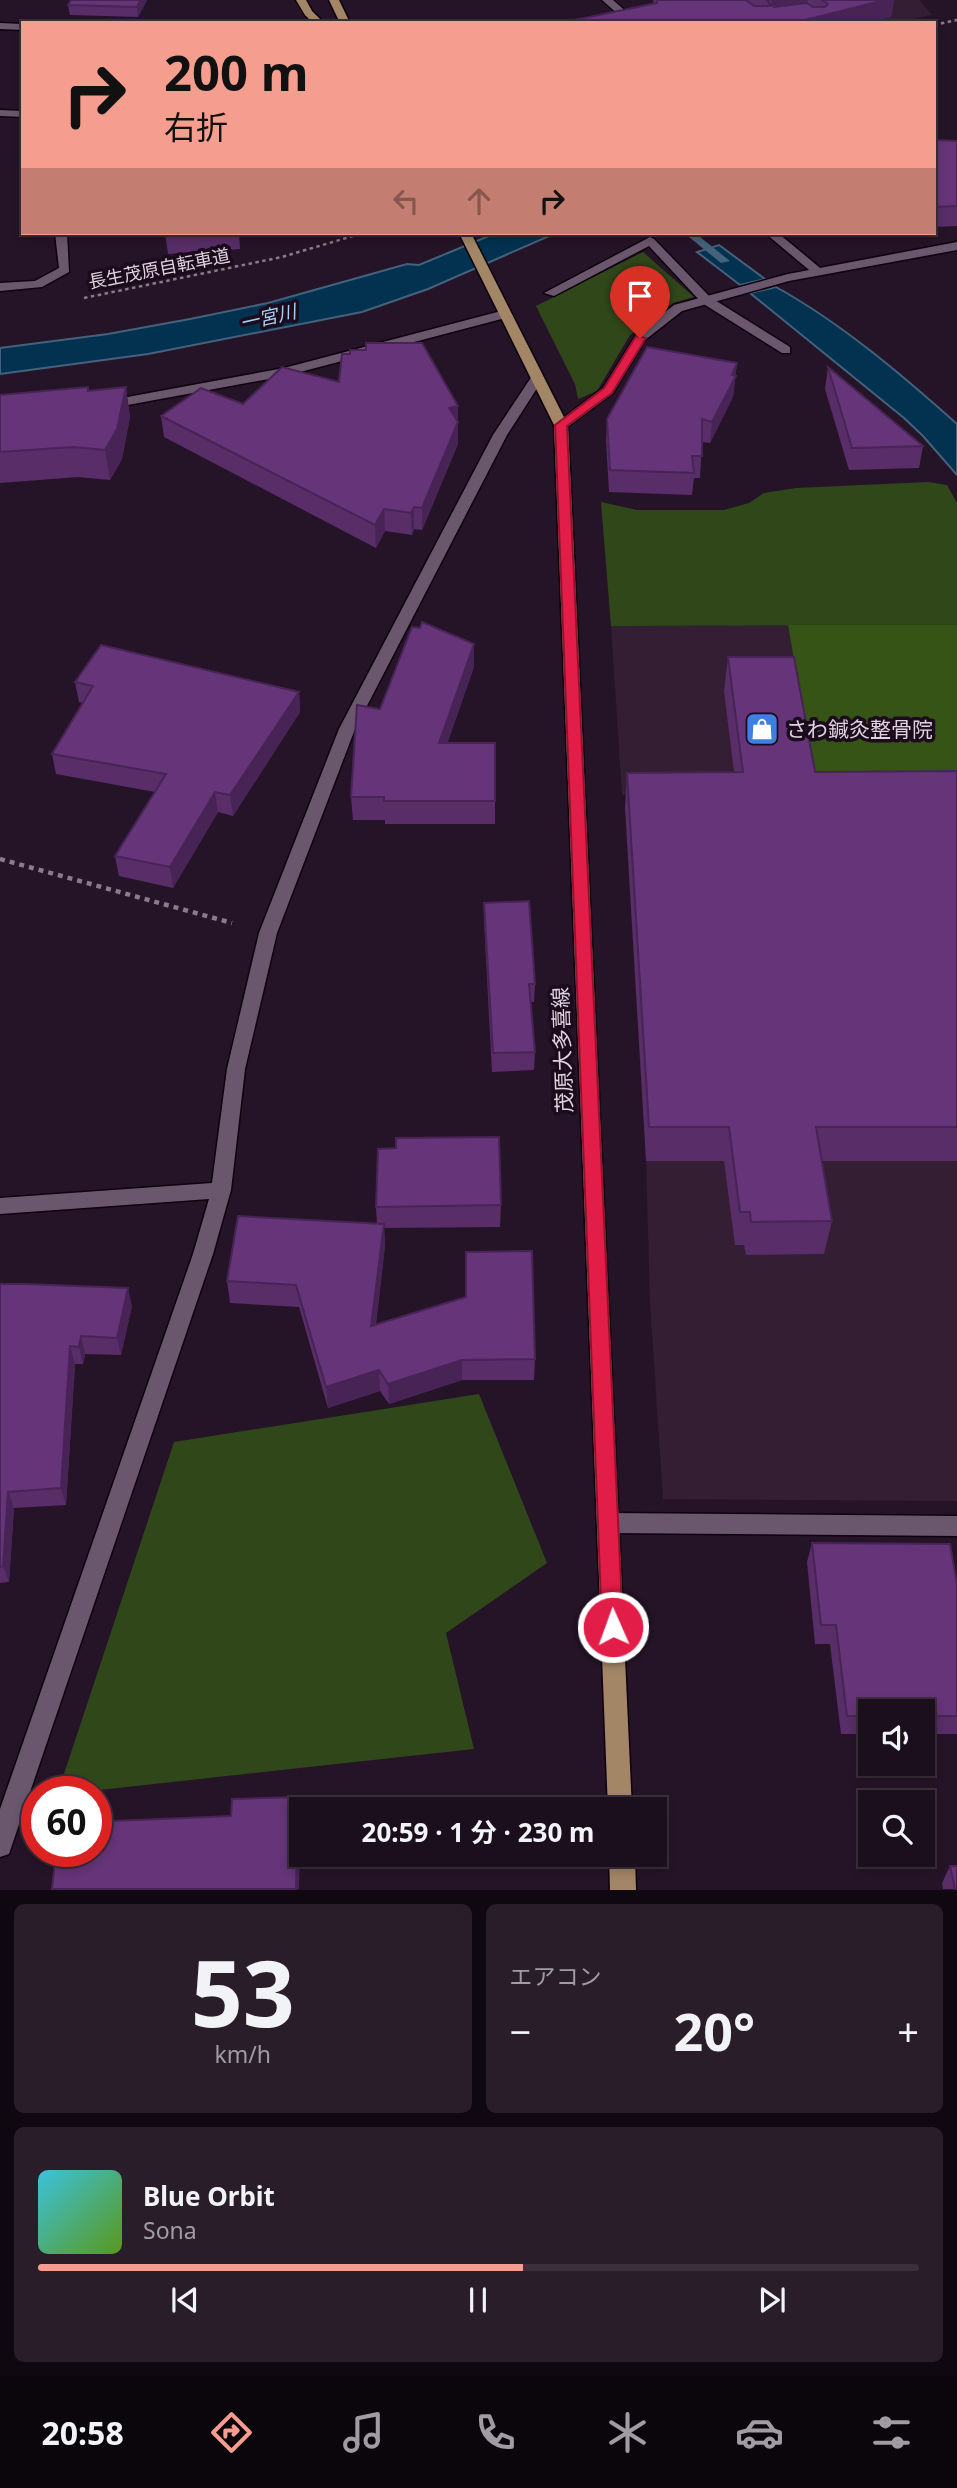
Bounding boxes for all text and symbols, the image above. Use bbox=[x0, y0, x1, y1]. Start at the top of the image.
text: 200 m bbox=[164, 39, 309, 105]
icon: right bbox=[49, 49, 140, 140]
text: 右折 bbox=[164, 105, 228, 148]
icon: left bbox=[387, 182, 425, 220]
icon: ahead bbox=[460, 182, 498, 220]
icon: right bbox=[533, 182, 571, 220]
street label: 長生茂原自転車道 bbox=[86, 242, 232, 294]
pin bbox=[610, 266, 670, 338]
icon: arrive bbox=[621, 277, 659, 315]
water label: 一宮川 bbox=[237, 297, 301, 336]
shop icon: さわ鍼灸整骨院 bbox=[743, 710, 781, 748]
place label: さわ鍼灸整骨院 bbox=[786, 715, 933, 743]
street label: 茂原大多喜線 bbox=[546, 987, 578, 1113]
position arrow bbox=[576, 1590, 650, 1664]
map controls bbox=[858, 1699, 935, 1867]
button: sound bbox=[858, 1699, 935, 1776]
speed limit sign: 60 bbox=[21, 1776, 112, 1867]
button: search bbox=[858, 1790, 935, 1867]
text: 20:59 · 1 分 · 230 m bbox=[362, 1814, 594, 1850]
text: 53 bbox=[191, 1930, 295, 2054]
text: エアコン bbox=[510, 1960, 602, 1992]
text: 20° bbox=[673, 1995, 755, 2066]
text: − bbox=[510, 2005, 531, 2057]
text: + bbox=[897, 2005, 919, 2057]
text: km/h bbox=[214, 2038, 271, 2070]
text: Blue Orbit bbox=[143, 2178, 275, 2214]
text: Sona bbox=[143, 2214, 197, 2246]
icon: previous bbox=[166, 2281, 204, 2319]
icon: pause bbox=[459, 2281, 497, 2319]
icon: next bbox=[753, 2281, 791, 2319]
icon: directions bbox=[207, 2408, 256, 2457]
icon: music bbox=[339, 2408, 388, 2457]
icon: phone bbox=[471, 2408, 520, 2457]
icon: climate bbox=[603, 2408, 652, 2457]
icon: car bbox=[735, 2408, 784, 2457]
icon: filters bbox=[867, 2408, 916, 2457]
text: 20:58 bbox=[41, 2411, 124, 2454]

